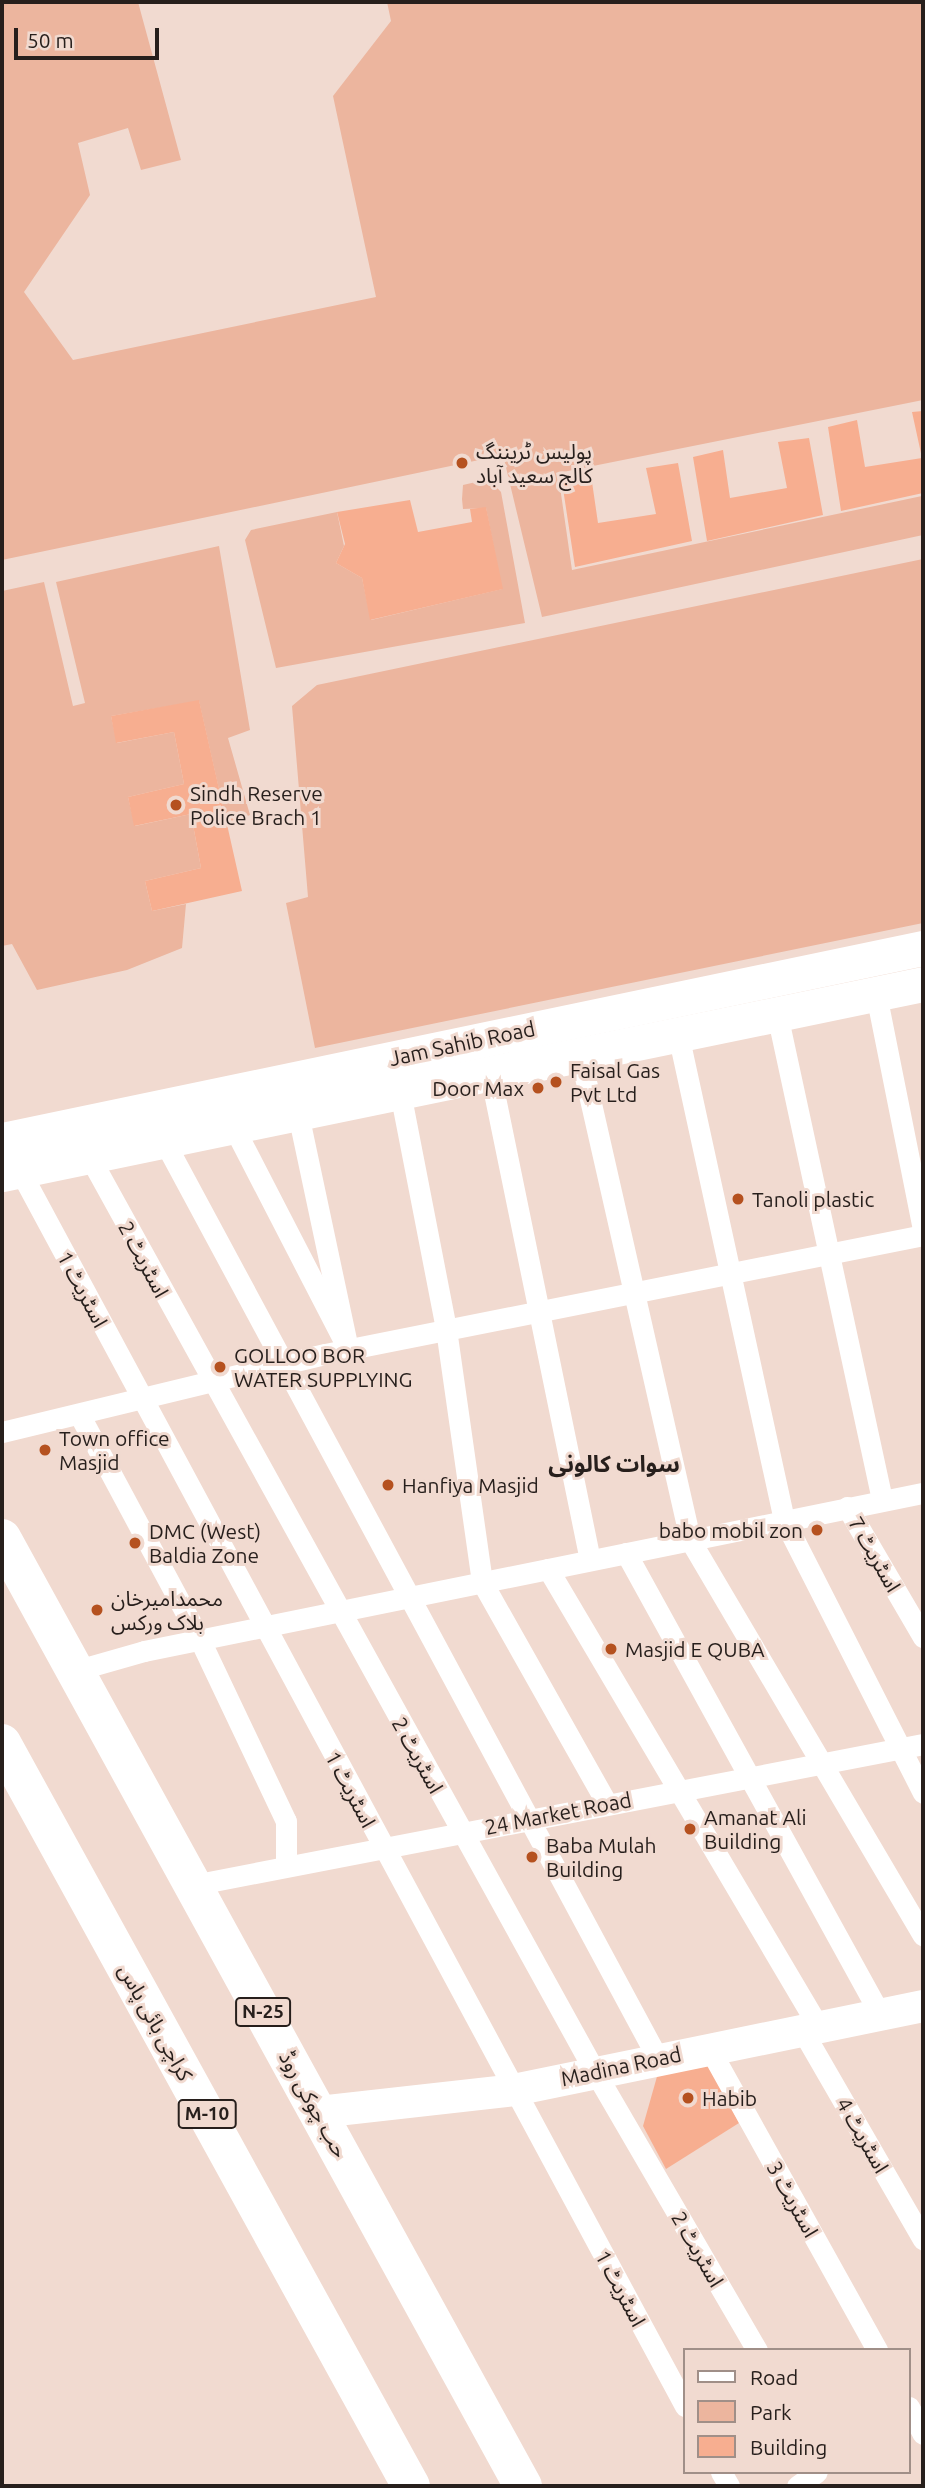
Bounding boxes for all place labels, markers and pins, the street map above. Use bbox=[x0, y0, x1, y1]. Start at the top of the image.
place label: پولیس ٹریننگ کالج سعید آباد bbox=[476, 438, 593, 488]
marker: پولیس ٹریننگ کالج سعید آباد bbox=[454, 455, 470, 471]
place label: Sindh Reserve Police Brach 1 bbox=[190, 780, 323, 830]
marker: Sindh Reserve Police Brach 1 bbox=[168, 797, 184, 813]
place label: Faisal Gas Pvt Ltd bbox=[570, 1057, 660, 1107]
marker: Faisal Gas Pvt Ltd bbox=[548, 1074, 564, 1090]
place label: Door Max bbox=[432, 1075, 524, 1101]
marker: Door Max bbox=[530, 1080, 546, 1096]
place label: Tanoli plastic bbox=[752, 1186, 874, 1212]
marker: Tanoli plastic bbox=[730, 1191, 746, 1207]
place label: GOLLOO BOR WATER SUPPLYING bbox=[234, 1342, 412, 1392]
marker: GOLLOO BOR WATER SUPPLYING bbox=[212, 1359, 228, 1375]
place label: Town office Masjid bbox=[59, 1425, 170, 1475]
marker: Town office Masjid bbox=[37, 1442, 53, 1458]
place label: Hanfiya Masjid bbox=[402, 1472, 539, 1498]
marker: Hanfiya Masjid bbox=[380, 1477, 396, 1493]
place label: babo mobil zon bbox=[659, 1517, 803, 1543]
place label: DMC (West) Baldia Zone bbox=[149, 1518, 261, 1568]
marker: babo mobil zon bbox=[809, 1522, 825, 1538]
marker: DMC (West) Baldia Zone bbox=[127, 1535, 143, 1551]
place label: محمداميرخان بلاک ورکس bbox=[111, 1585, 223, 1635]
marker: محمداميرخان بلاک ورکس bbox=[89, 1602, 105, 1618]
place label: Masjid E QUBA bbox=[625, 1636, 765, 1662]
marker: Masjid E QUBA bbox=[603, 1641, 619, 1657]
place label: Amanat Ali Building bbox=[704, 1804, 807, 1854]
marker: Amanat Ali Building bbox=[682, 1821, 698, 1837]
place label: Baba Mulah Building bbox=[546, 1832, 657, 1882]
marker: Baba Mulah Building bbox=[524, 1849, 540, 1865]
place label: Habib bbox=[702, 2085, 757, 2111]
marker: Habib bbox=[680, 2090, 696, 2106]

